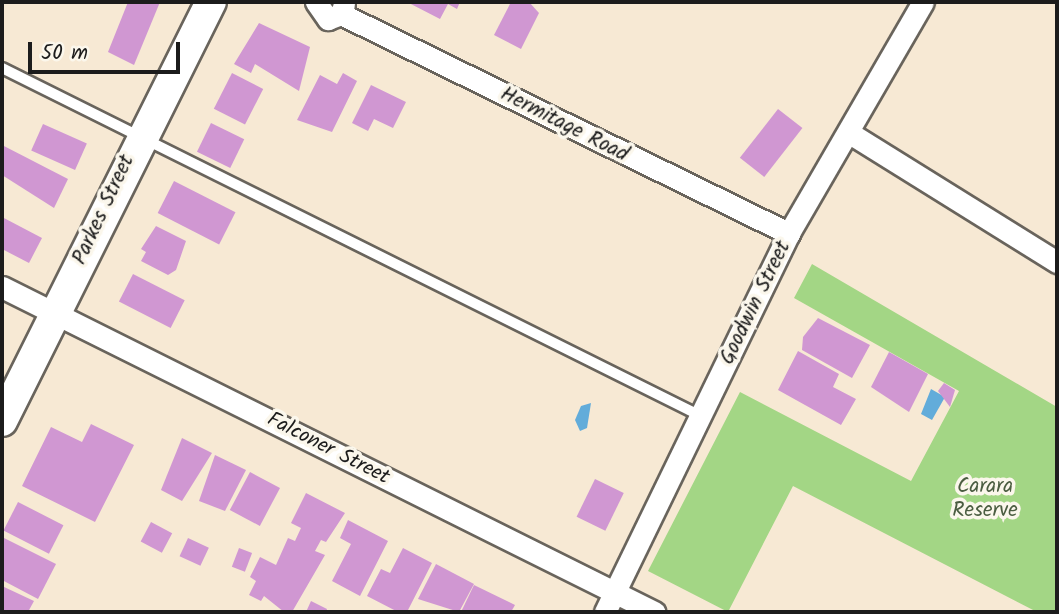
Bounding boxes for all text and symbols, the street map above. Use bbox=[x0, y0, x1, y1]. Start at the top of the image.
scale bar bbox=[32, 28, 184, 72]
text: 50 m bbox=[41, 37, 88, 70]
street label: Hermitage Road bbox=[496, 82, 632, 168]
street label: Parkes Street bbox=[68, 151, 140, 269]
street label: Goodwin Street bbox=[715, 237, 797, 369]
street label: Falconer Street bbox=[263, 407, 393, 491]
park label: Carara Reserve bbox=[952, 474, 1018, 524]

